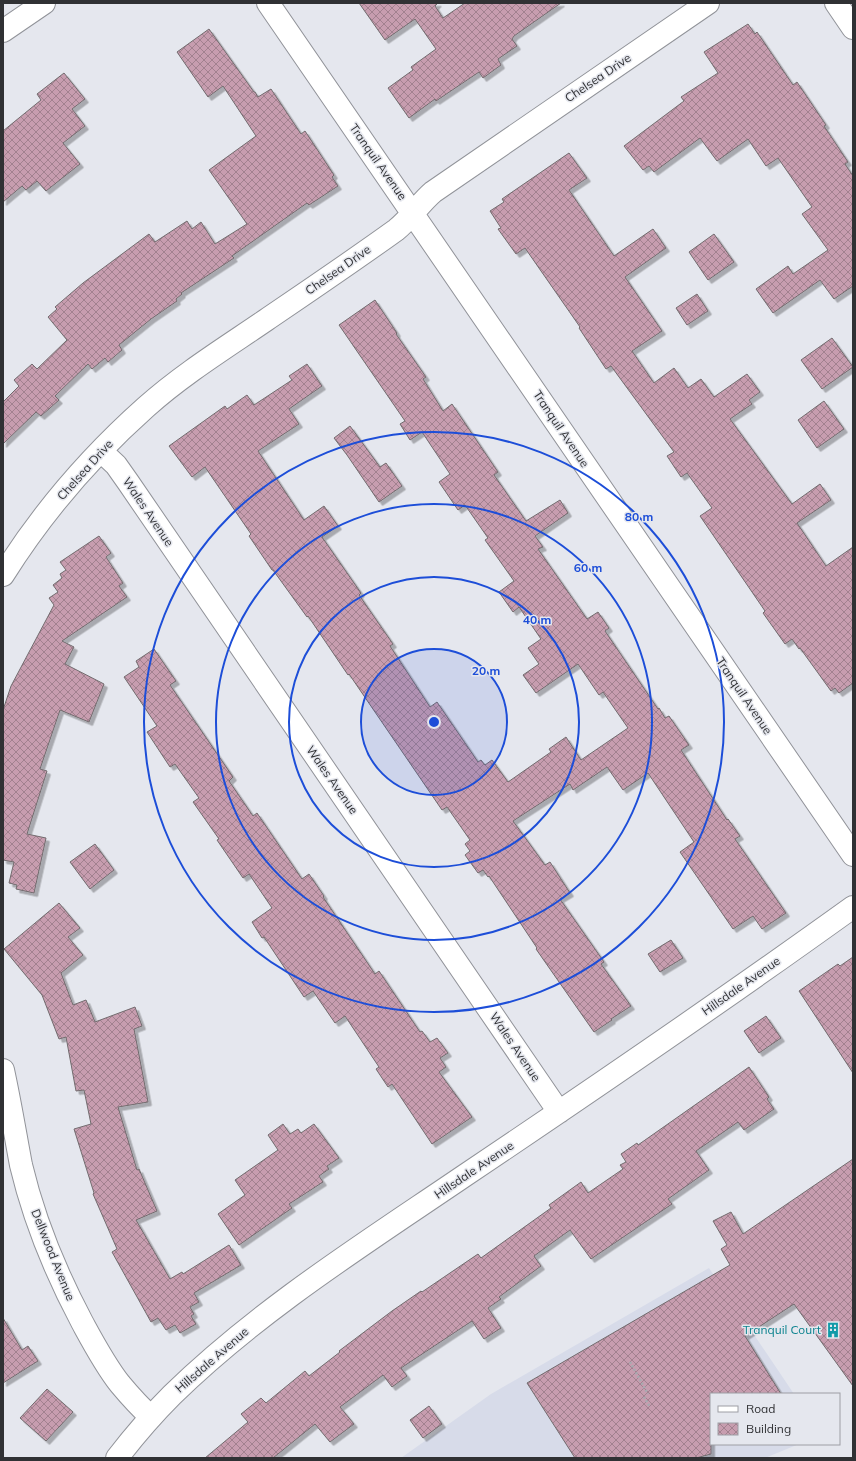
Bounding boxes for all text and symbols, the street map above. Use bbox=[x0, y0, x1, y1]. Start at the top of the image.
street label: Chelsea Drive bbox=[562, 50, 634, 105]
street label: Tranquil Avenue bbox=[347, 121, 410, 203]
street label: Chelsea Drive bbox=[302, 242, 373, 298]
street label: Tranquil Avenue bbox=[530, 387, 593, 470]
street label: Chelsea Drive bbox=[53, 436, 116, 503]
street label: Wales Avenue bbox=[120, 474, 177, 549]
text: 80 m bbox=[625, 509, 653, 524]
text: 60 m bbox=[574, 560, 602, 575]
text: 40 m bbox=[523, 612, 551, 627]
street label: Tranquil Avenue bbox=[713, 654, 776, 737]
text: 20 m bbox=[472, 663, 500, 678]
centre of rings bbox=[427, 715, 441, 729]
street label: Wales Avenue bbox=[303, 743, 362, 817]
street label: Hillsdale Avenue bbox=[699, 953, 783, 1018]
street label: Wales Avenue bbox=[487, 1009, 544, 1084]
street label: Hillsdale Avenue bbox=[431, 1138, 516, 1202]
street label: Dellwood Avenue bbox=[28, 1207, 79, 1303]
building icon: Tranquil Court bbox=[824, 1321, 842, 1339]
place label: Tranquil Court bbox=[743, 1322, 821, 1337]
street label: Hillsdale Avenue bbox=[172, 1324, 251, 1396]
legend bbox=[710, 1393, 840, 1445]
text: Road bbox=[746, 1401, 775, 1416]
text: Building bbox=[746, 1421, 791, 1436]

